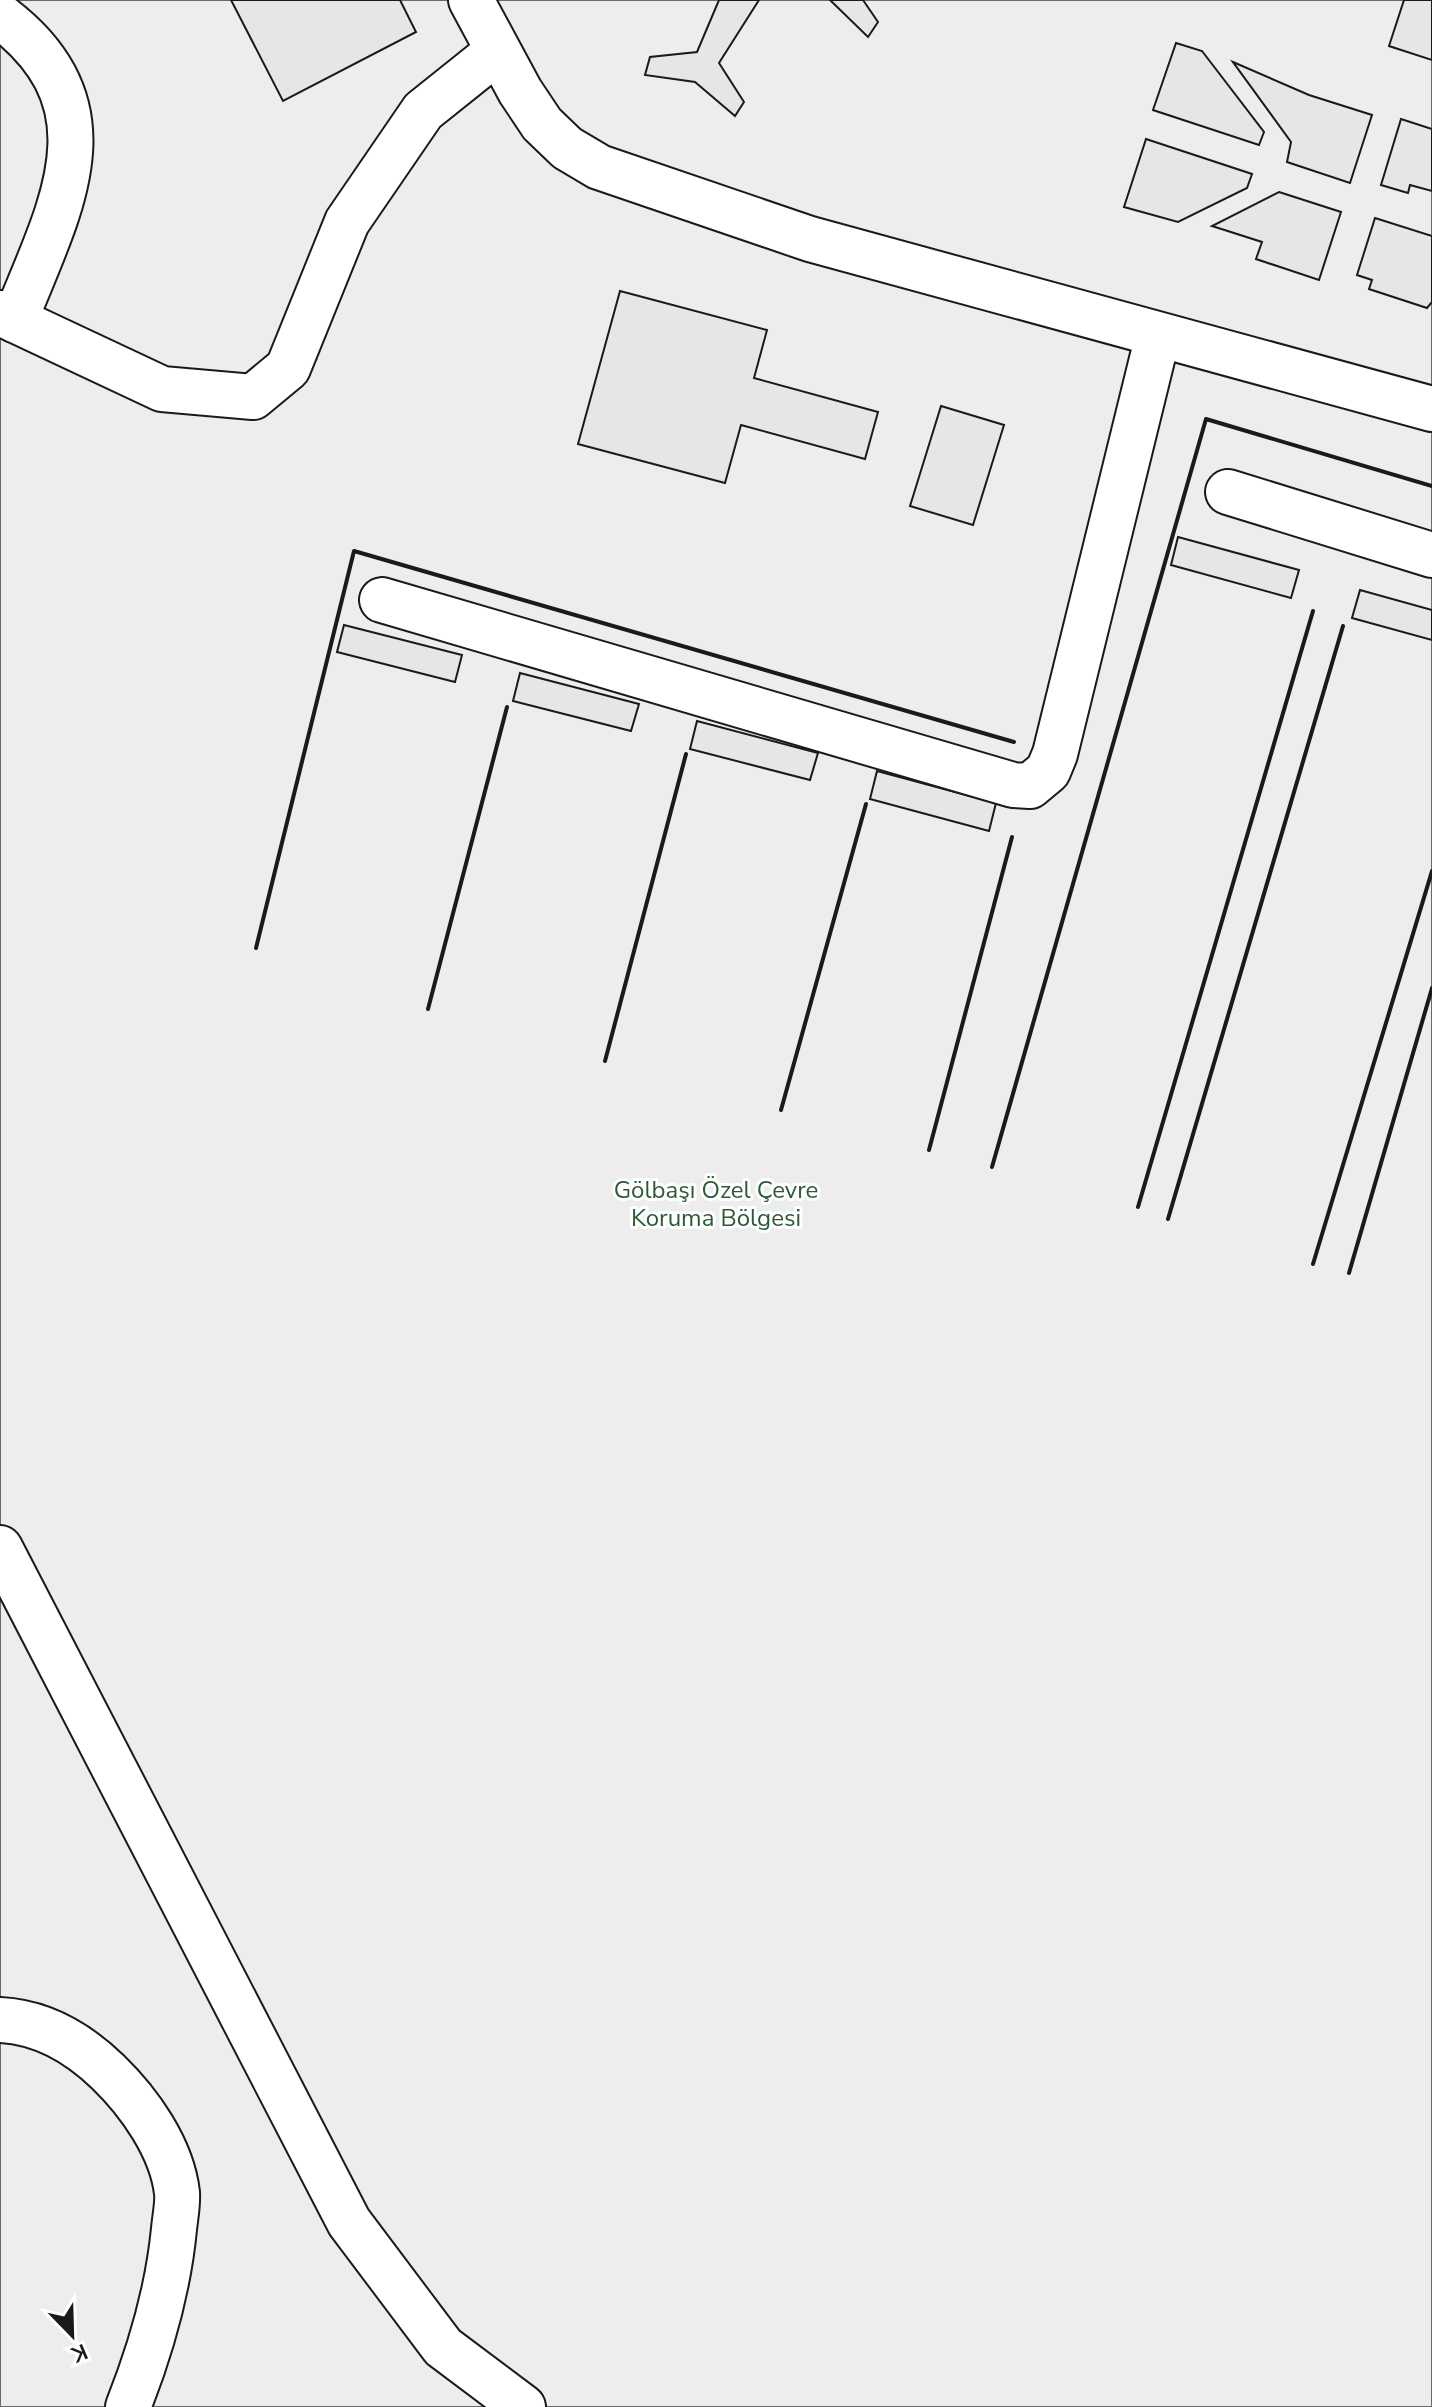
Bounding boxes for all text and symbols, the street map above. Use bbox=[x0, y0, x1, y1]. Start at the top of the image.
park label: Gölbaşı Özel Çevre Koruma Bölgesi bbox=[614, 1174, 818, 1234]
north arrow bbox=[32, 2295, 112, 2375]
text: K bbox=[66, 2336, 92, 2370]

